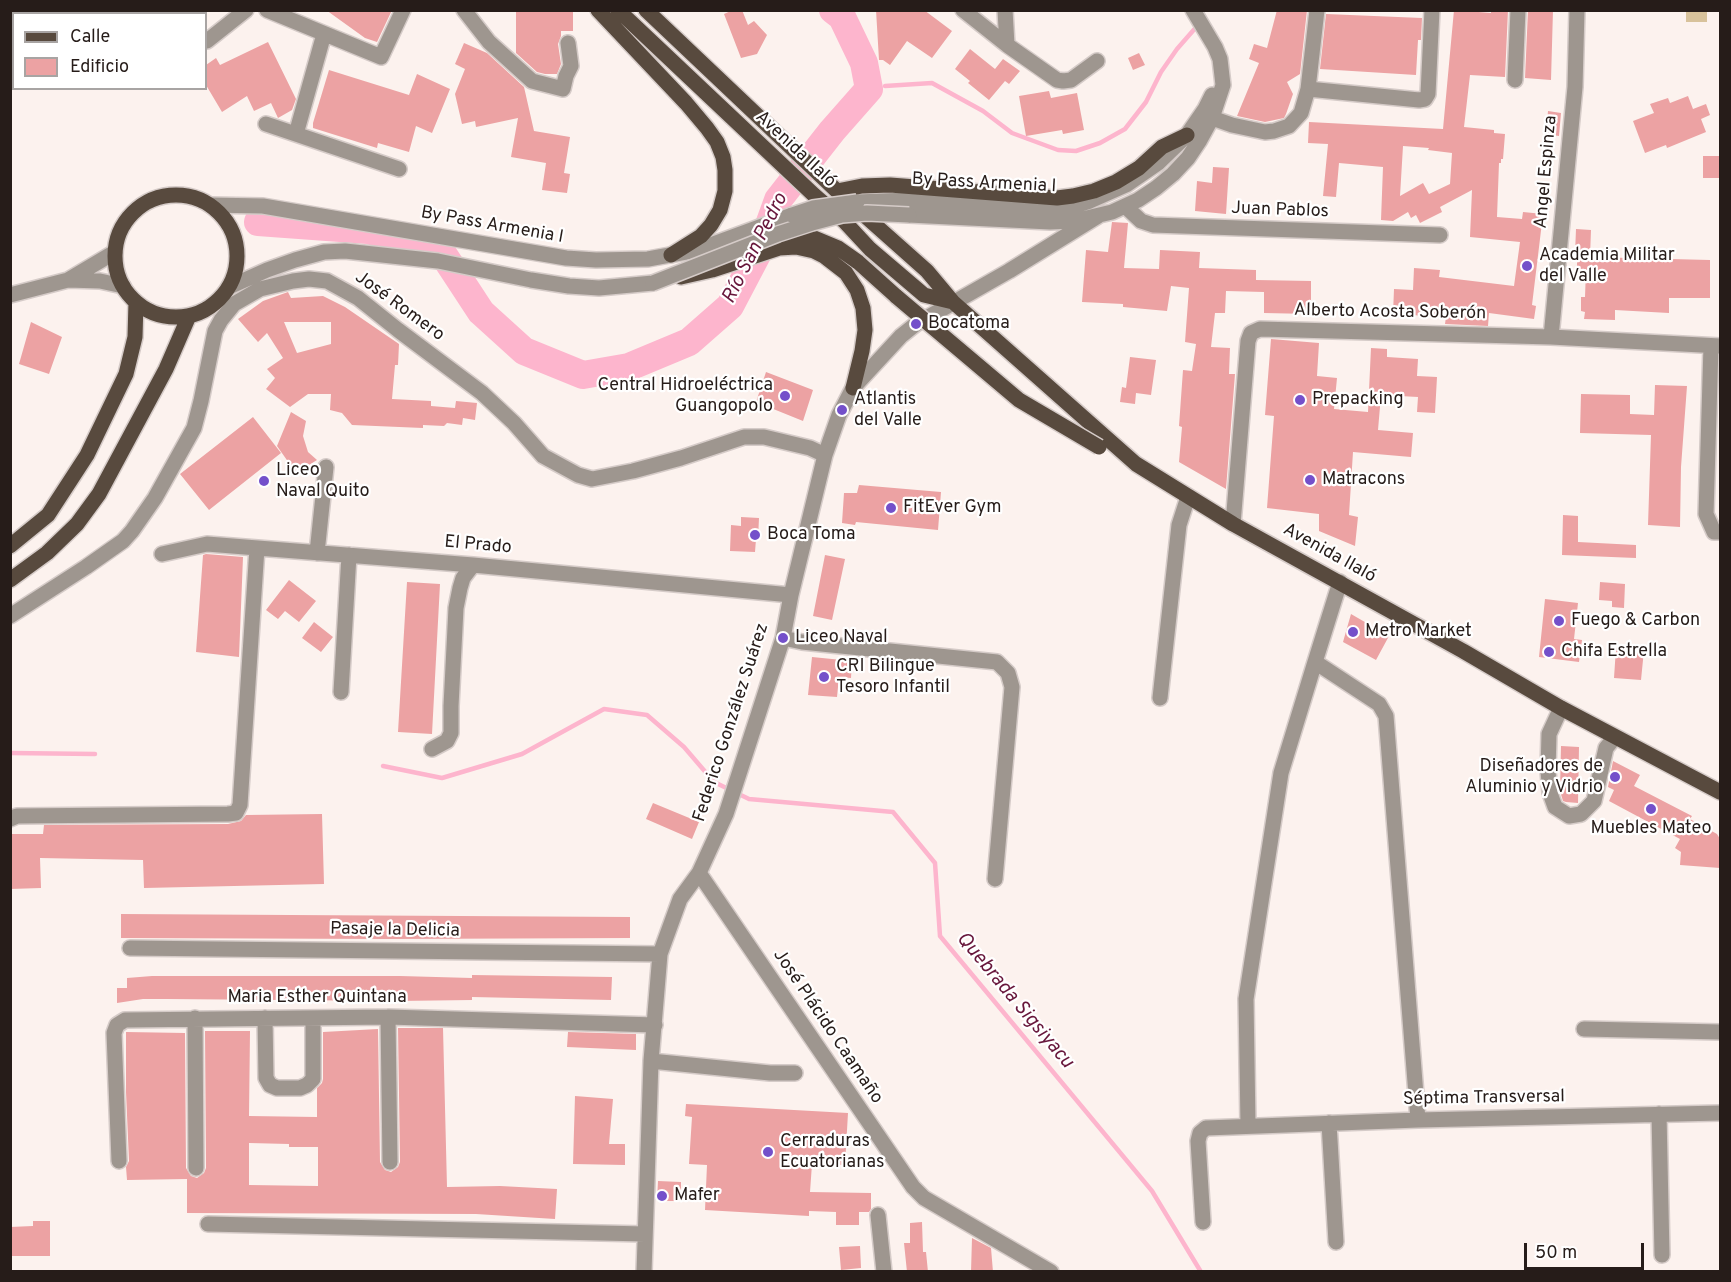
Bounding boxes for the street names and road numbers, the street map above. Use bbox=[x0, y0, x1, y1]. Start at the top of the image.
street label: Avenida Ilaló bbox=[750, 107, 840, 193]
street label: Angel Espinza bbox=[1531, 114, 1563, 230]
street label: By Pass Armenia I bbox=[911, 169, 1057, 199]
street label: Juan Pablos bbox=[1231, 199, 1329, 223]
street label: By Pass Armenia I bbox=[419, 203, 565, 249]
street label: José Romero bbox=[350, 267, 448, 347]
street label: Alberto Acosta Soberón bbox=[1294, 301, 1486, 325]
street label: Avenida Ilaló bbox=[1279, 520, 1379, 588]
street label: El Prado bbox=[443, 532, 513, 560]
street label: Federico González Suárez bbox=[690, 621, 774, 825]
street label: Pasaje la Delicia bbox=[330, 919, 460, 943]
street label: José Plácido Caamaño bbox=[767, 946, 887, 1108]
street label: Maria Esther Quintana bbox=[227, 987, 407, 1009]
street label: Séptima Transversal bbox=[1403, 1087, 1565, 1111]

